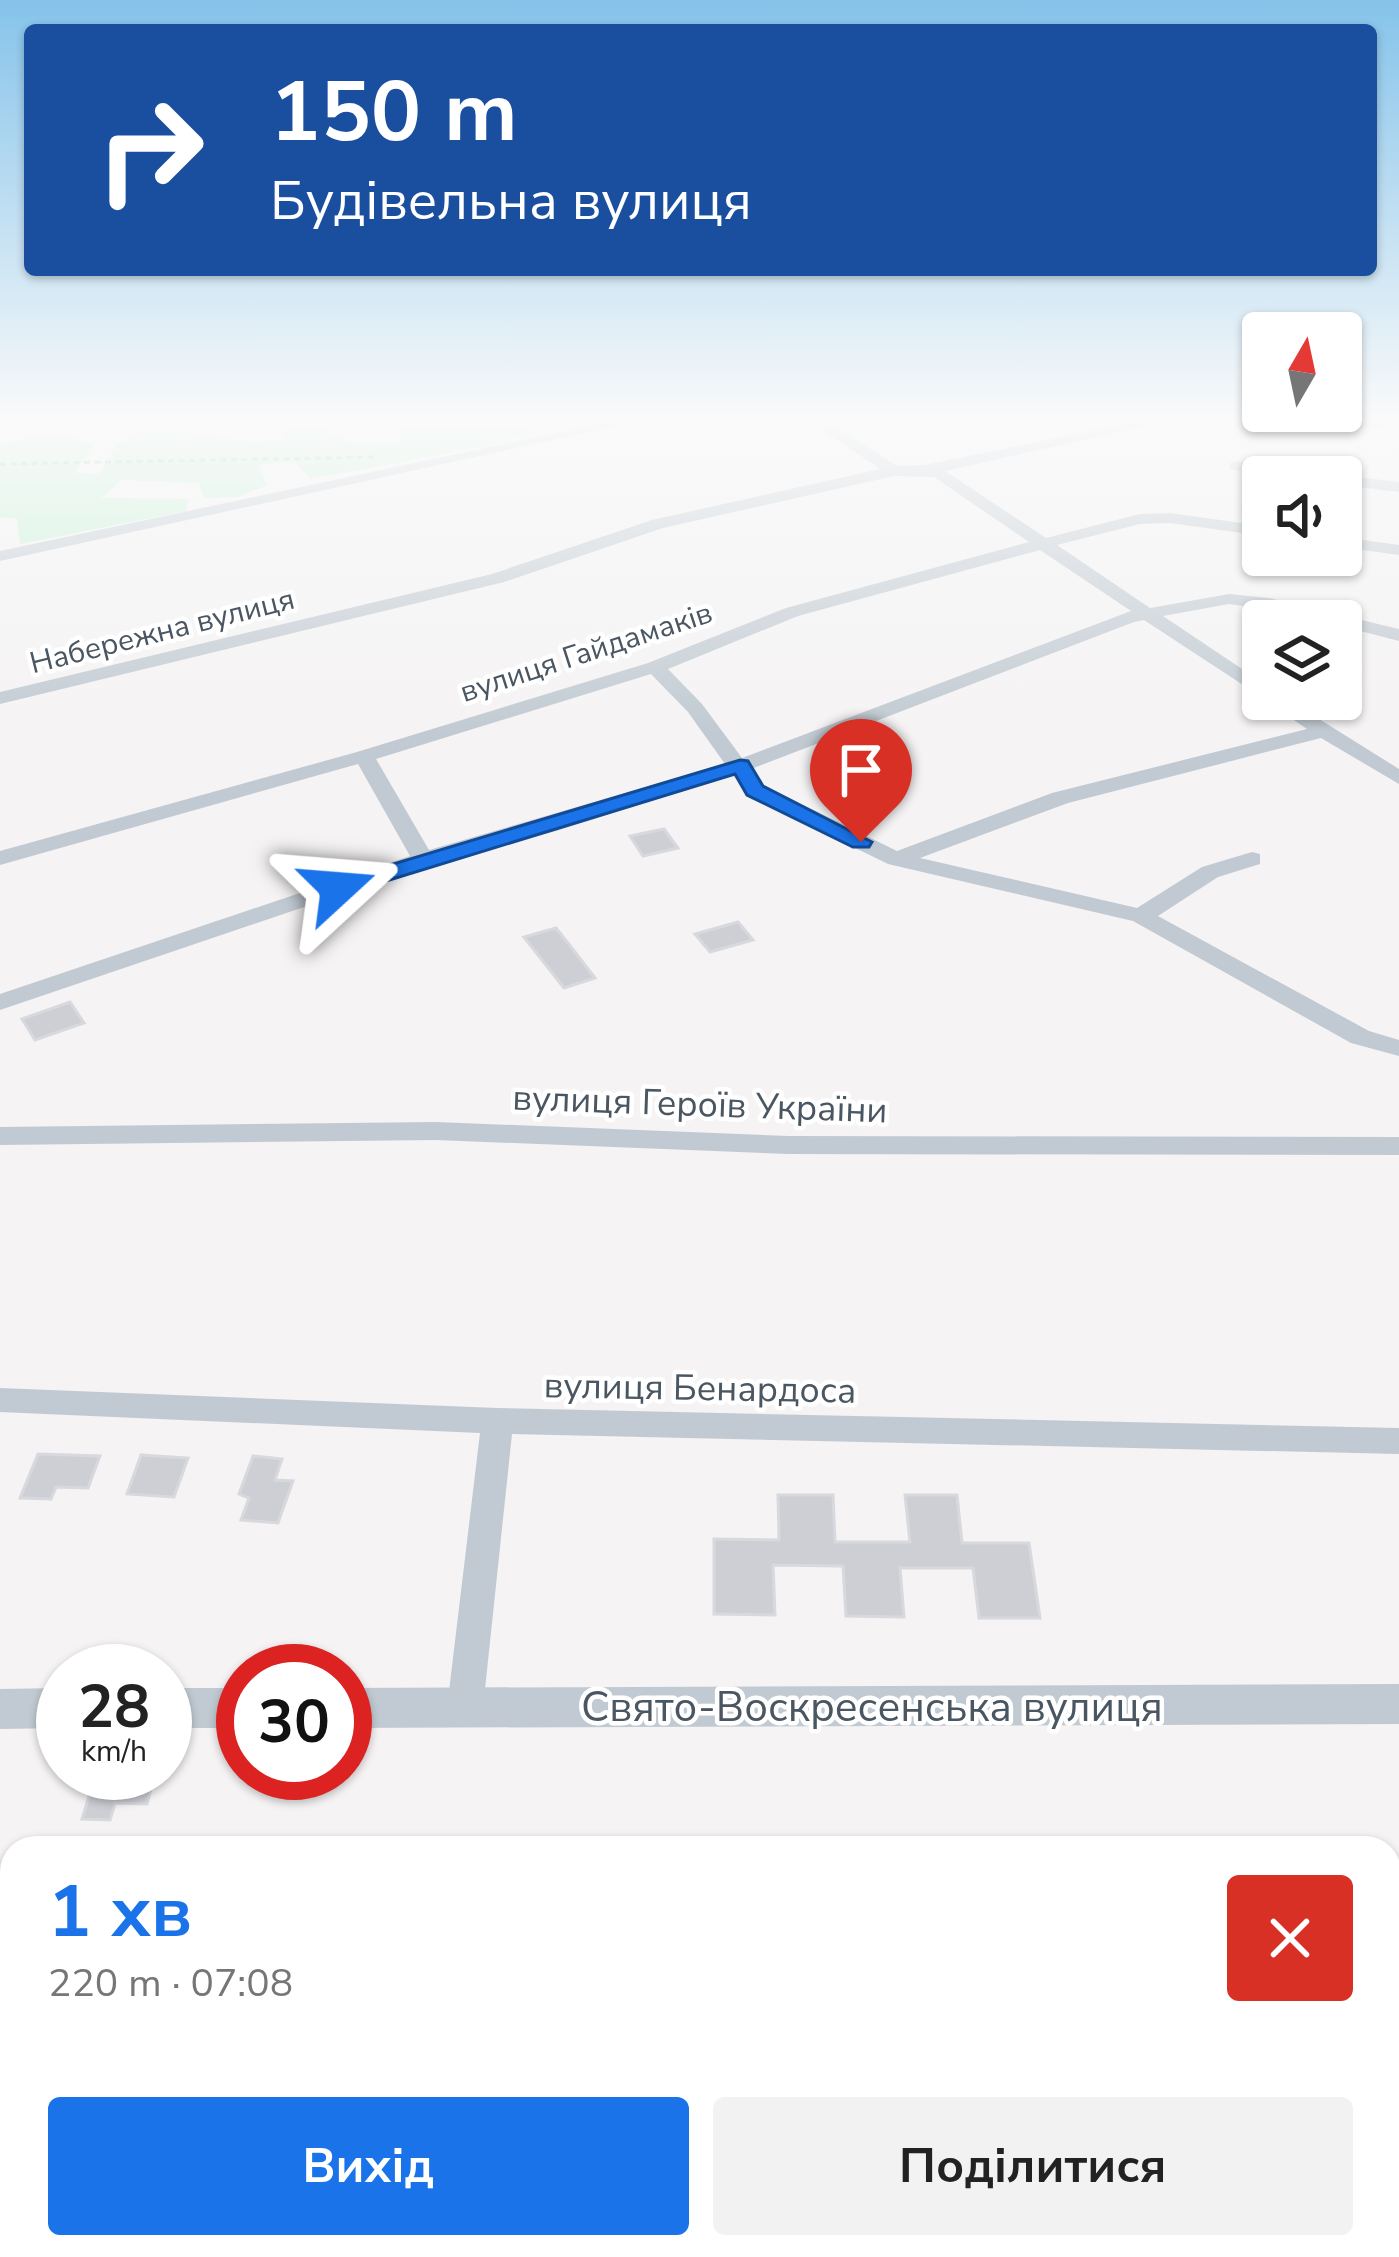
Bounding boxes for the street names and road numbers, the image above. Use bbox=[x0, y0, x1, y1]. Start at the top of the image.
street label: Набережна вулиця bbox=[25, 579, 299, 684]
street label: вулиця Гайдамаків bbox=[455, 592, 718, 713]
street label: вулиця Героїв України bbox=[512, 1073, 888, 1136]
street label: вулиця Бенардоса bbox=[543, 1361, 857, 1416]
street label: Свято-Воскресенська вулиця bbox=[581, 1679, 1163, 1736]

